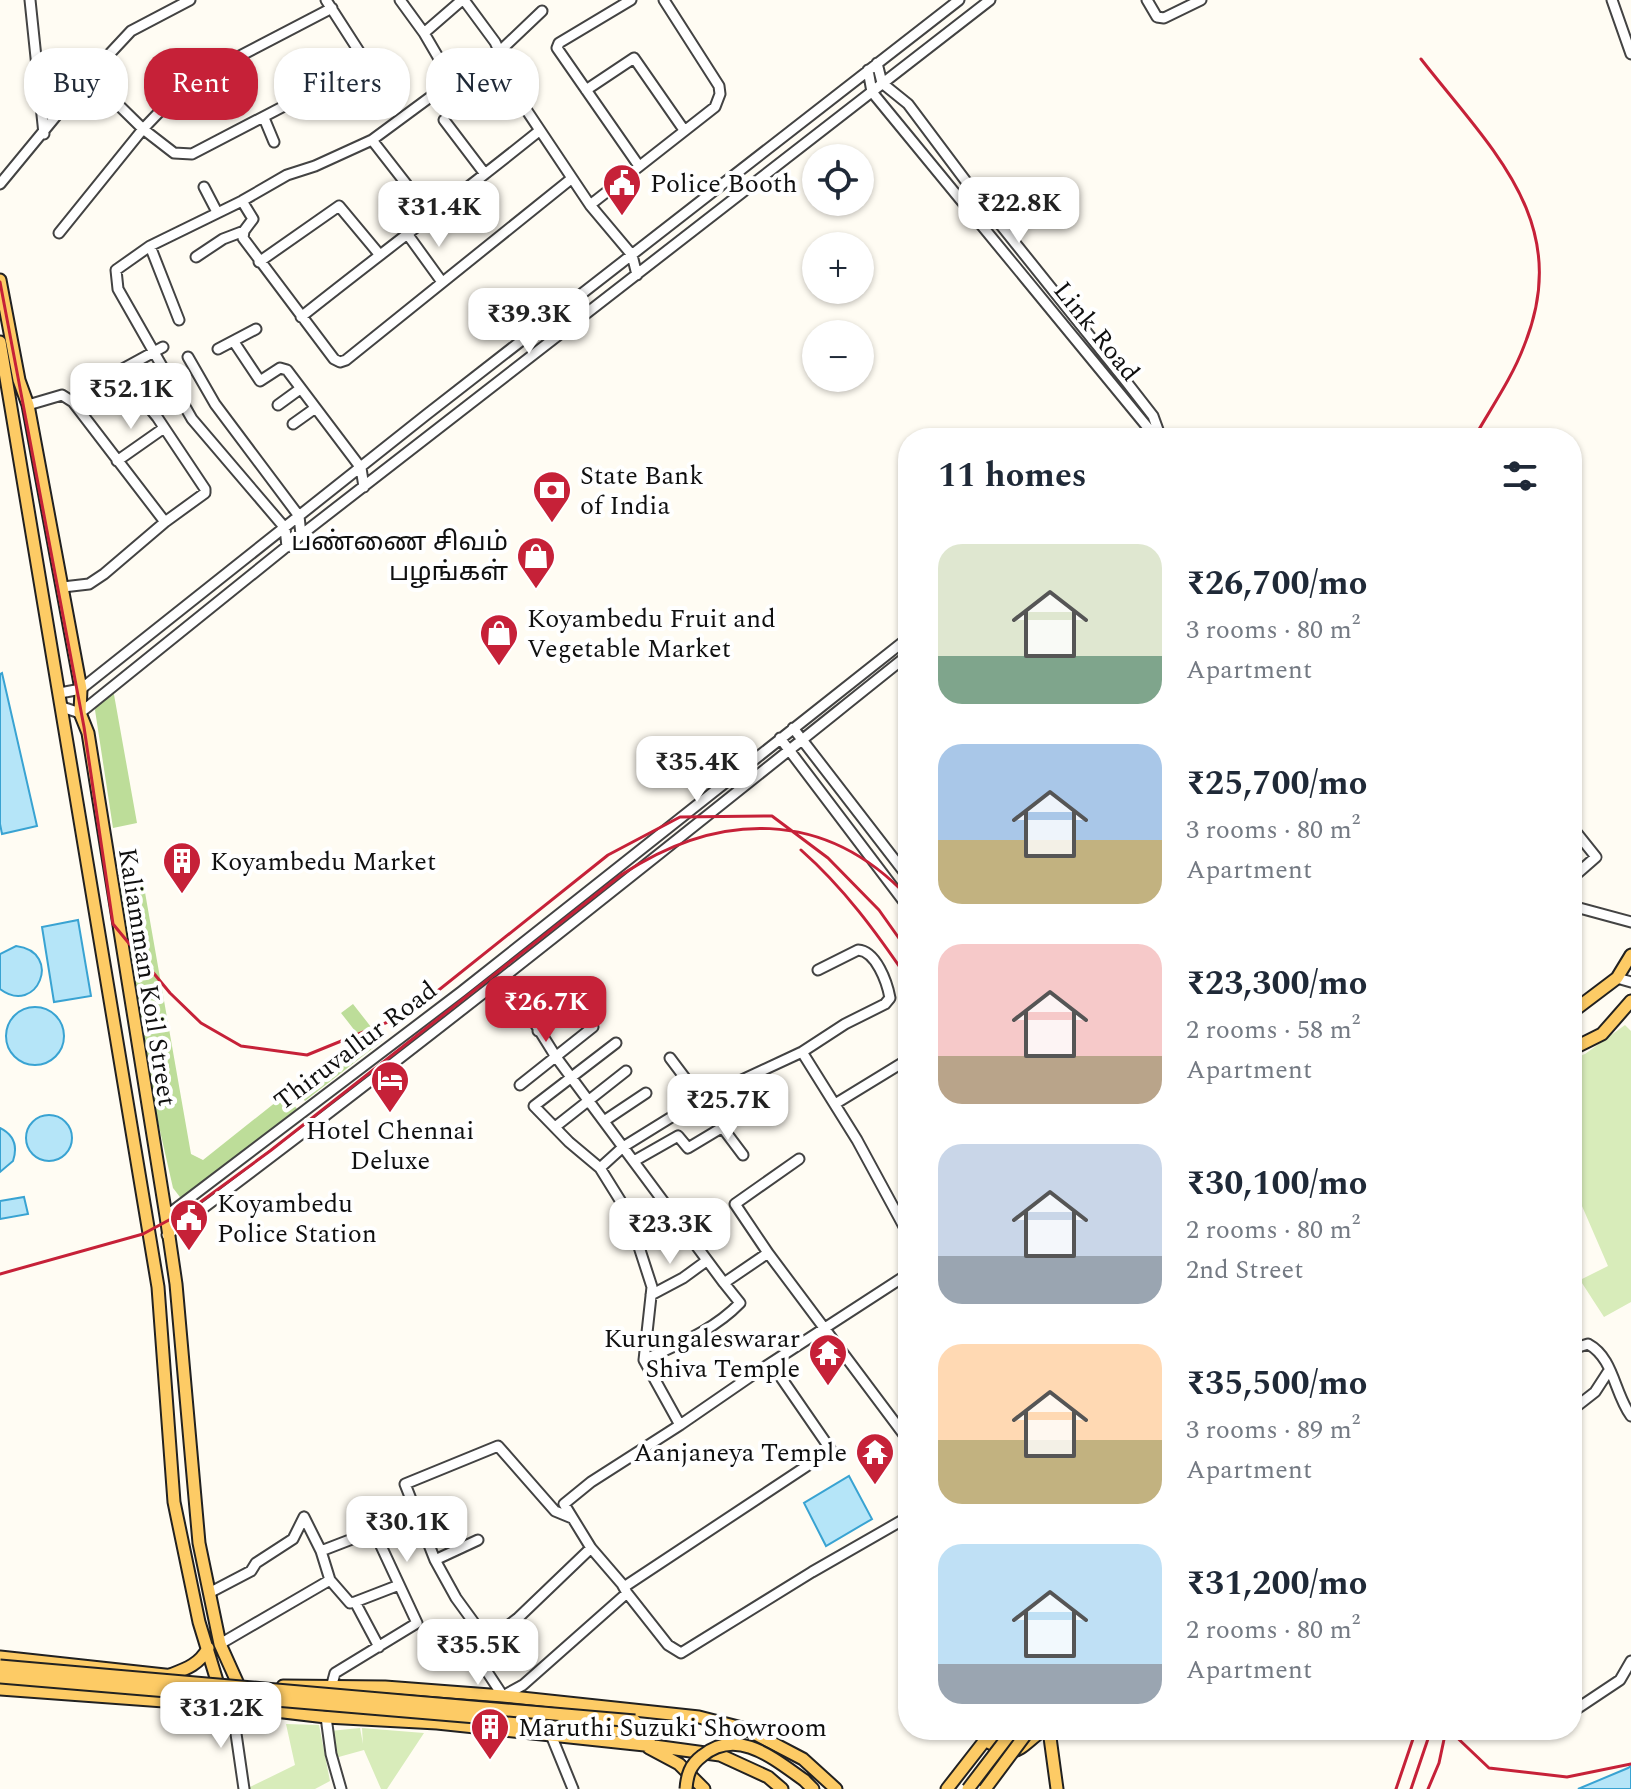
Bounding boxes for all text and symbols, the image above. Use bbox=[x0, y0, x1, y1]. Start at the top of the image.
chip: Buy bbox=[24, 48, 128, 120]
chip: Rent bbox=[144, 48, 258, 120]
chip: Filters bbox=[274, 48, 410, 120]
chip: New bbox=[426, 48, 539, 120]
map controls bbox=[802, 144, 874, 392]
button: locate bbox=[802, 144, 874, 216]
public building icon: Police Booth bbox=[601, 162, 643, 217]
place label: Police Booth bbox=[650, 164, 797, 204]
pin: ₹22.8K bbox=[954, 177, 1084, 245]
pin: ₹31.4K bbox=[374, 181, 504, 249]
text: ₹22.8K bbox=[976, 183, 1062, 223]
text: ₹31.4K bbox=[396, 187, 482, 227]
button: + bbox=[802, 232, 874, 304]
street label: Link Road bbox=[1043, 273, 1149, 391]
pin: ₹39.3K bbox=[464, 288, 594, 356]
text: ₹39.3K bbox=[486, 294, 572, 334]
button: − bbox=[802, 320, 874, 392]
pin: ₹52.1K bbox=[66, 363, 196, 431]
text: ₹52.1K bbox=[88, 369, 174, 409]
text: 11 homes bbox=[938, 450, 1087, 502]
icon: filters bbox=[1498, 454, 1542, 498]
place label: State Bank of India bbox=[580, 456, 704, 526]
bank icon: State Bank of India bbox=[531, 469, 573, 524]
place label: பண்ணை சிவம் பழங்கள் bbox=[291, 522, 508, 592]
shop icon: பண்ணை சிவம் பழங்கள் bbox=[515, 535, 557, 590]
text: ₹26,700/mo bbox=[1186, 558, 1367, 610]
icon: home bbox=[1002, 576, 1098, 672]
place label: Koyambedu Fruit and Vegetable Market bbox=[527, 599, 776, 669]
text: 3 rooms · 80 m² bbox=[1186, 610, 1360, 650]
shop icon: Koyambedu Fruit and Vegetable Market bbox=[478, 612, 520, 667]
text: Apartment bbox=[1186, 650, 1312, 690]
pin: ₹35.4K bbox=[632, 736, 762, 804]
text: ₹35.4K bbox=[654, 742, 740, 782]
text: ₹25,700/mo bbox=[1186, 758, 1367, 810]
icon: home bbox=[1002, 776, 1098, 872]
text: 3 rooms · 80 m² bbox=[1186, 810, 1360, 850]
building icon: Koyambedu Market bbox=[161, 840, 203, 895]
place label: Koyambedu Market bbox=[210, 842, 436, 882]
street label: Kaliamman Koil Street bbox=[107, 845, 187, 1109]
text: Apartment bbox=[1186, 850, 1312, 890]
text: ₹23,300/mo bbox=[1186, 958, 1367, 1010]
street label: Thiruvallur Road bbox=[265, 971, 446, 1121]
pin: ₹26.7K bbox=[481, 976, 611, 1044]
icon: home bbox=[1002, 976, 1098, 1072]
text: ₹26.7K bbox=[503, 982, 589, 1022]
text: 2 rooms · 58 m² bbox=[1186, 1010, 1360, 1050]
text: Apartment bbox=[1186, 1050, 1312, 1090]
hotel icon: Hotel Chennai Deluxe bbox=[369, 1059, 411, 1114]
pin: ₹25.7K bbox=[663, 1074, 793, 1142]
text: ₹25.7K bbox=[685, 1080, 771, 1120]
place label: Hotel Chennai Deluxe bbox=[306, 1111, 474, 1181]
text: ₹30,100/mo bbox=[1186, 1158, 1367, 1210]
icon: home bbox=[1002, 1176, 1098, 1272]
place label: Koyambedu Police Station bbox=[217, 1184, 377, 1254]
public building icon: Koyambedu Police Station bbox=[168, 1197, 210, 1252]
pin: ₹23.3K bbox=[605, 1198, 735, 1266]
text: ₹23.3K bbox=[627, 1204, 713, 1244]
text: 2 rooms · 80 m² bbox=[1186, 1210, 1360, 1250]
text: 2nd Street bbox=[1186, 1250, 1303, 1290]
place label: Kurungaleswarar Shiva Temple bbox=[604, 1319, 800, 1389]
temple icon: Kurungaleswarar Shiva Temple bbox=[807, 1332, 849, 1387]
text: ₹35,500/mo bbox=[1186, 1358, 1367, 1410]
icon: home bbox=[1002, 1376, 1098, 1472]
text: 3 rooms · 89 m² bbox=[1186, 1410, 1360, 1450]
temple icon: Aanjaneya Temple bbox=[854, 1431, 896, 1486]
place label: Aanjaneya Temple bbox=[634, 1433, 847, 1473]
text: Apartment bbox=[1186, 1450, 1312, 1490]
pin: ₹30.1K bbox=[342, 1496, 472, 1564]
text: ₹30.1K bbox=[364, 1502, 450, 1542]
text: ₹31,200/mo bbox=[1186, 1558, 1367, 1610]
icon: home bbox=[1002, 1576, 1098, 1672]
text: 2 rooms · 80 m² bbox=[1186, 1610, 1360, 1650]
pin: ₹35.5K bbox=[413, 1619, 543, 1687]
text: ₹35.5K bbox=[435, 1625, 521, 1665]
text: Apartment bbox=[1186, 1650, 1312, 1690]
pin: ₹31.2K bbox=[156, 1682, 286, 1750]
text: ₹31.2K bbox=[178, 1688, 264, 1728]
building icon: Maruthi Suzuki Showroom bbox=[469, 1706, 511, 1761]
place label: Maruthi Suzuki Showroom bbox=[518, 1708, 827, 1748]

